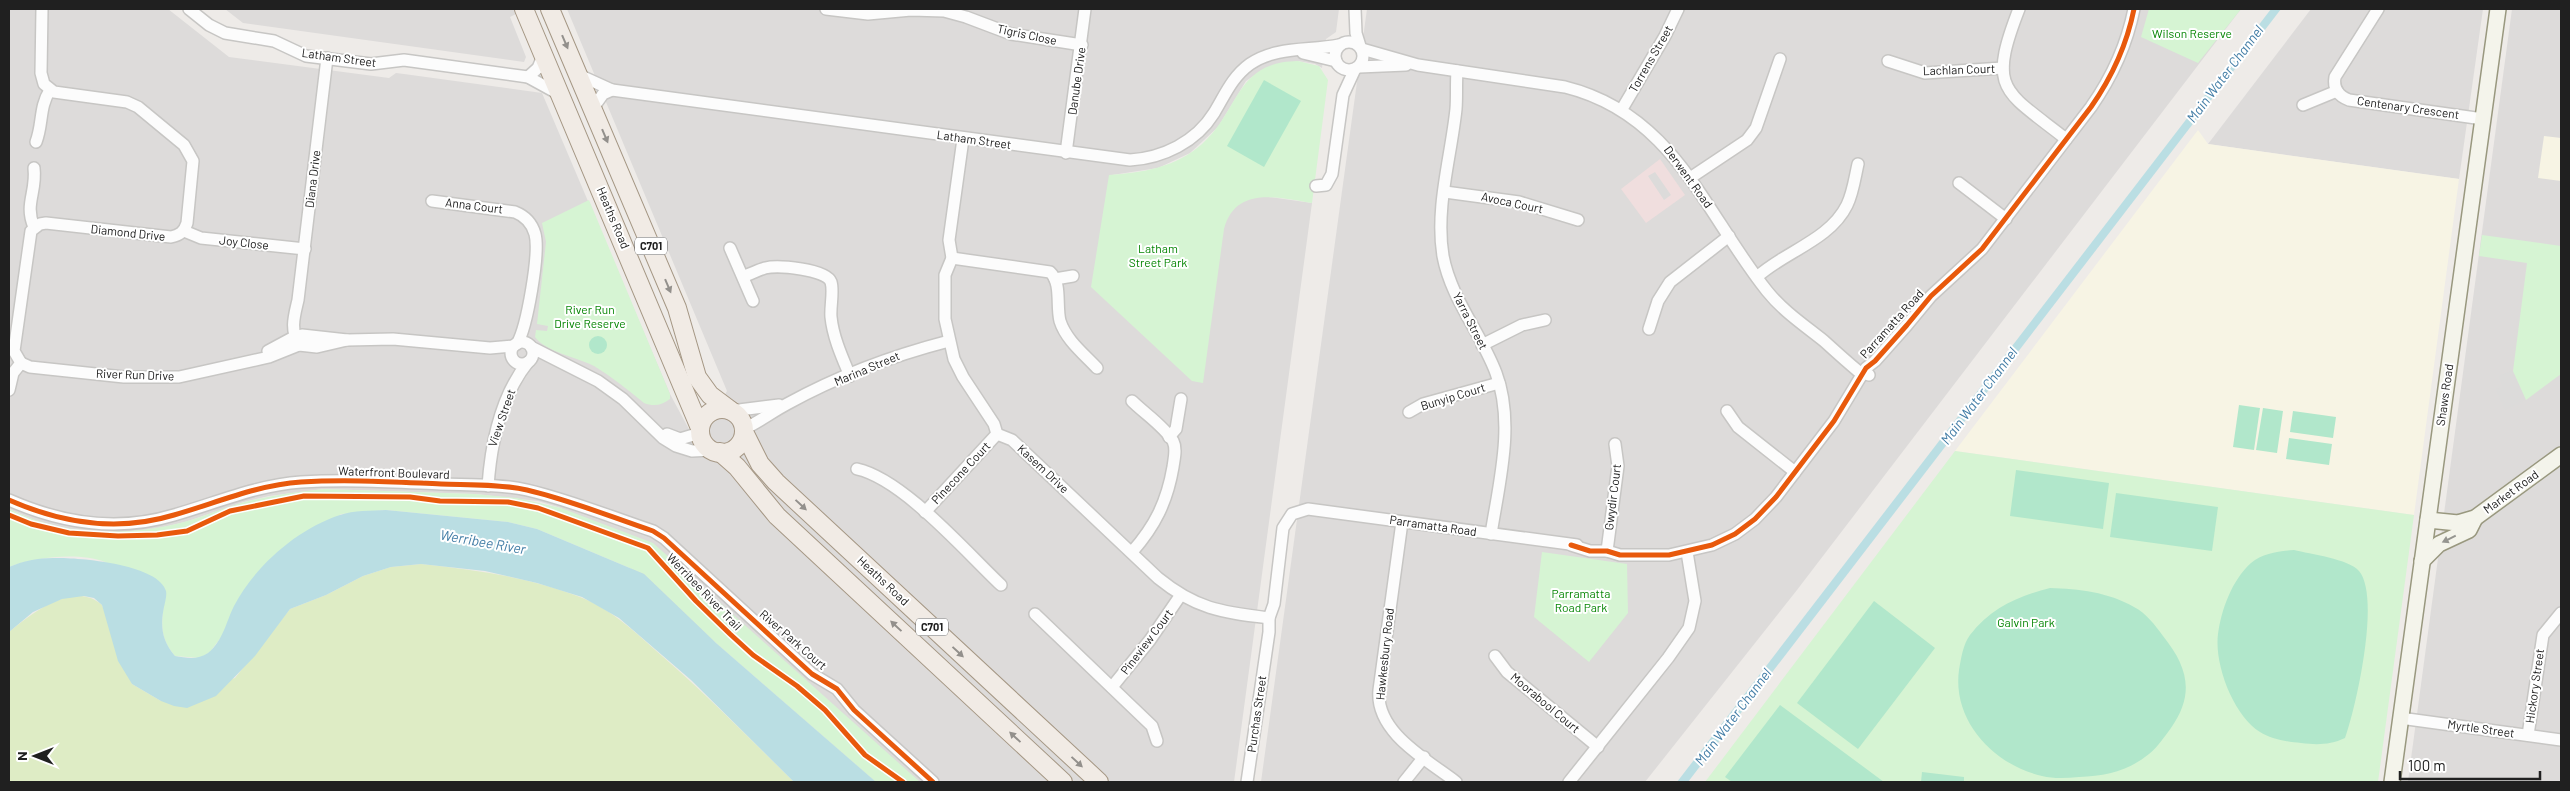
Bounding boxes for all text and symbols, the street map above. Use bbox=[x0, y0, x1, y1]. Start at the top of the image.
street label: Tigris Close bbox=[996, 21, 1058, 47]
water label: Main Water Channel bbox=[2183, 22, 2267, 125]
street label: Torrens Street bbox=[1625, 23, 1675, 94]
park label: Wilson Reserve bbox=[2152, 26, 2232, 40]
one-way arrow bbox=[561, 35, 569, 49]
street label: Latham Street bbox=[301, 45, 377, 69]
street label: Danube Drive bbox=[1064, 46, 1088, 116]
street label: Lachlan Court bbox=[1922, 61, 1995, 77]
street label: Centenary Crescent bbox=[2356, 93, 2460, 121]
street label: Latham Street bbox=[936, 127, 1012, 151]
one-way arrow bbox=[601, 129, 609, 143]
street label: Derwent Road bbox=[1662, 143, 1716, 210]
street label: Diana Drive bbox=[302, 149, 323, 209]
street label: Heaths Road bbox=[595, 185, 633, 251]
street label: Avoca Court bbox=[1480, 189, 1544, 215]
street label: Anna Court bbox=[445, 195, 504, 215]
street label: Diamond Drive bbox=[90, 221, 166, 243]
street label: Joy Close bbox=[219, 232, 270, 252]
road number: C701 bbox=[635, 238, 667, 255]
park label: Latham Street Park bbox=[1129, 241, 1187, 269]
one-way arrow bbox=[664, 279, 672, 294]
street label: Parramatta Road bbox=[1857, 286, 1926, 361]
street label: Yarra Street bbox=[1450, 290, 1491, 352]
park label: River Run Drive Reserve bbox=[554, 302, 626, 330]
water label: Main Water Channel bbox=[1937, 344, 2021, 447]
street label: Marina Street bbox=[832, 348, 902, 388]
street label: Shaws Road bbox=[2433, 363, 2455, 427]
street label: River Run Drive bbox=[96, 366, 174, 382]
street label: Bunyip Court bbox=[1419, 380, 1487, 413]
street label: View Street bbox=[485, 387, 517, 448]
street label: Pinecone Court bbox=[928, 438, 993, 506]
street label: Kasem Drive bbox=[1015, 441, 1072, 495]
street label: Waterfront Boulevard bbox=[338, 463, 450, 481]
street label: Gwydir Court bbox=[1601, 463, 1623, 531]
street label: Market Road bbox=[2480, 467, 2541, 516]
one-way arrow bbox=[795, 499, 807, 511]
street label: Parramatta Road bbox=[1389, 512, 1478, 538]
water label: Werribee River bbox=[439, 526, 528, 558]
one-way arrow bbox=[2442, 536, 2456, 544]
street label: Werribee River Trail bbox=[664, 550, 745, 633]
street label: Heaths Road bbox=[855, 553, 913, 608]
park label: Parramatta Road Park bbox=[1552, 586, 1610, 614]
street label: River Park Court bbox=[757, 606, 830, 672]
street label: Pineview Court bbox=[1117, 606, 1175, 677]
street label: Hawkesbury Road bbox=[1372, 607, 1396, 701]
park label: Galvin Park bbox=[1997, 615, 2055, 629]
road number: C701 bbox=[916, 618, 948, 636]
one-way arrow bbox=[890, 620, 902, 632]
one-way arrow bbox=[952, 646, 964, 658]
street label: Hickory Street bbox=[2522, 648, 2546, 724]
water label: Main Water Channel bbox=[1691, 665, 1775, 768]
street label: Moorabool Court bbox=[1508, 669, 1583, 735]
street label: Purchas Street bbox=[1244, 674, 1268, 753]
street label: Myrtle Street bbox=[2447, 716, 2515, 740]
north arrow bbox=[10, 731, 60, 781]
one-way arrow bbox=[1009, 731, 1021, 743]
scale bar bbox=[2400, 748, 2540, 780]
text: N bbox=[13, 751, 30, 761]
one-way arrow bbox=[1071, 756, 1083, 768]
text: 100 m bbox=[2408, 756, 2446, 774]

